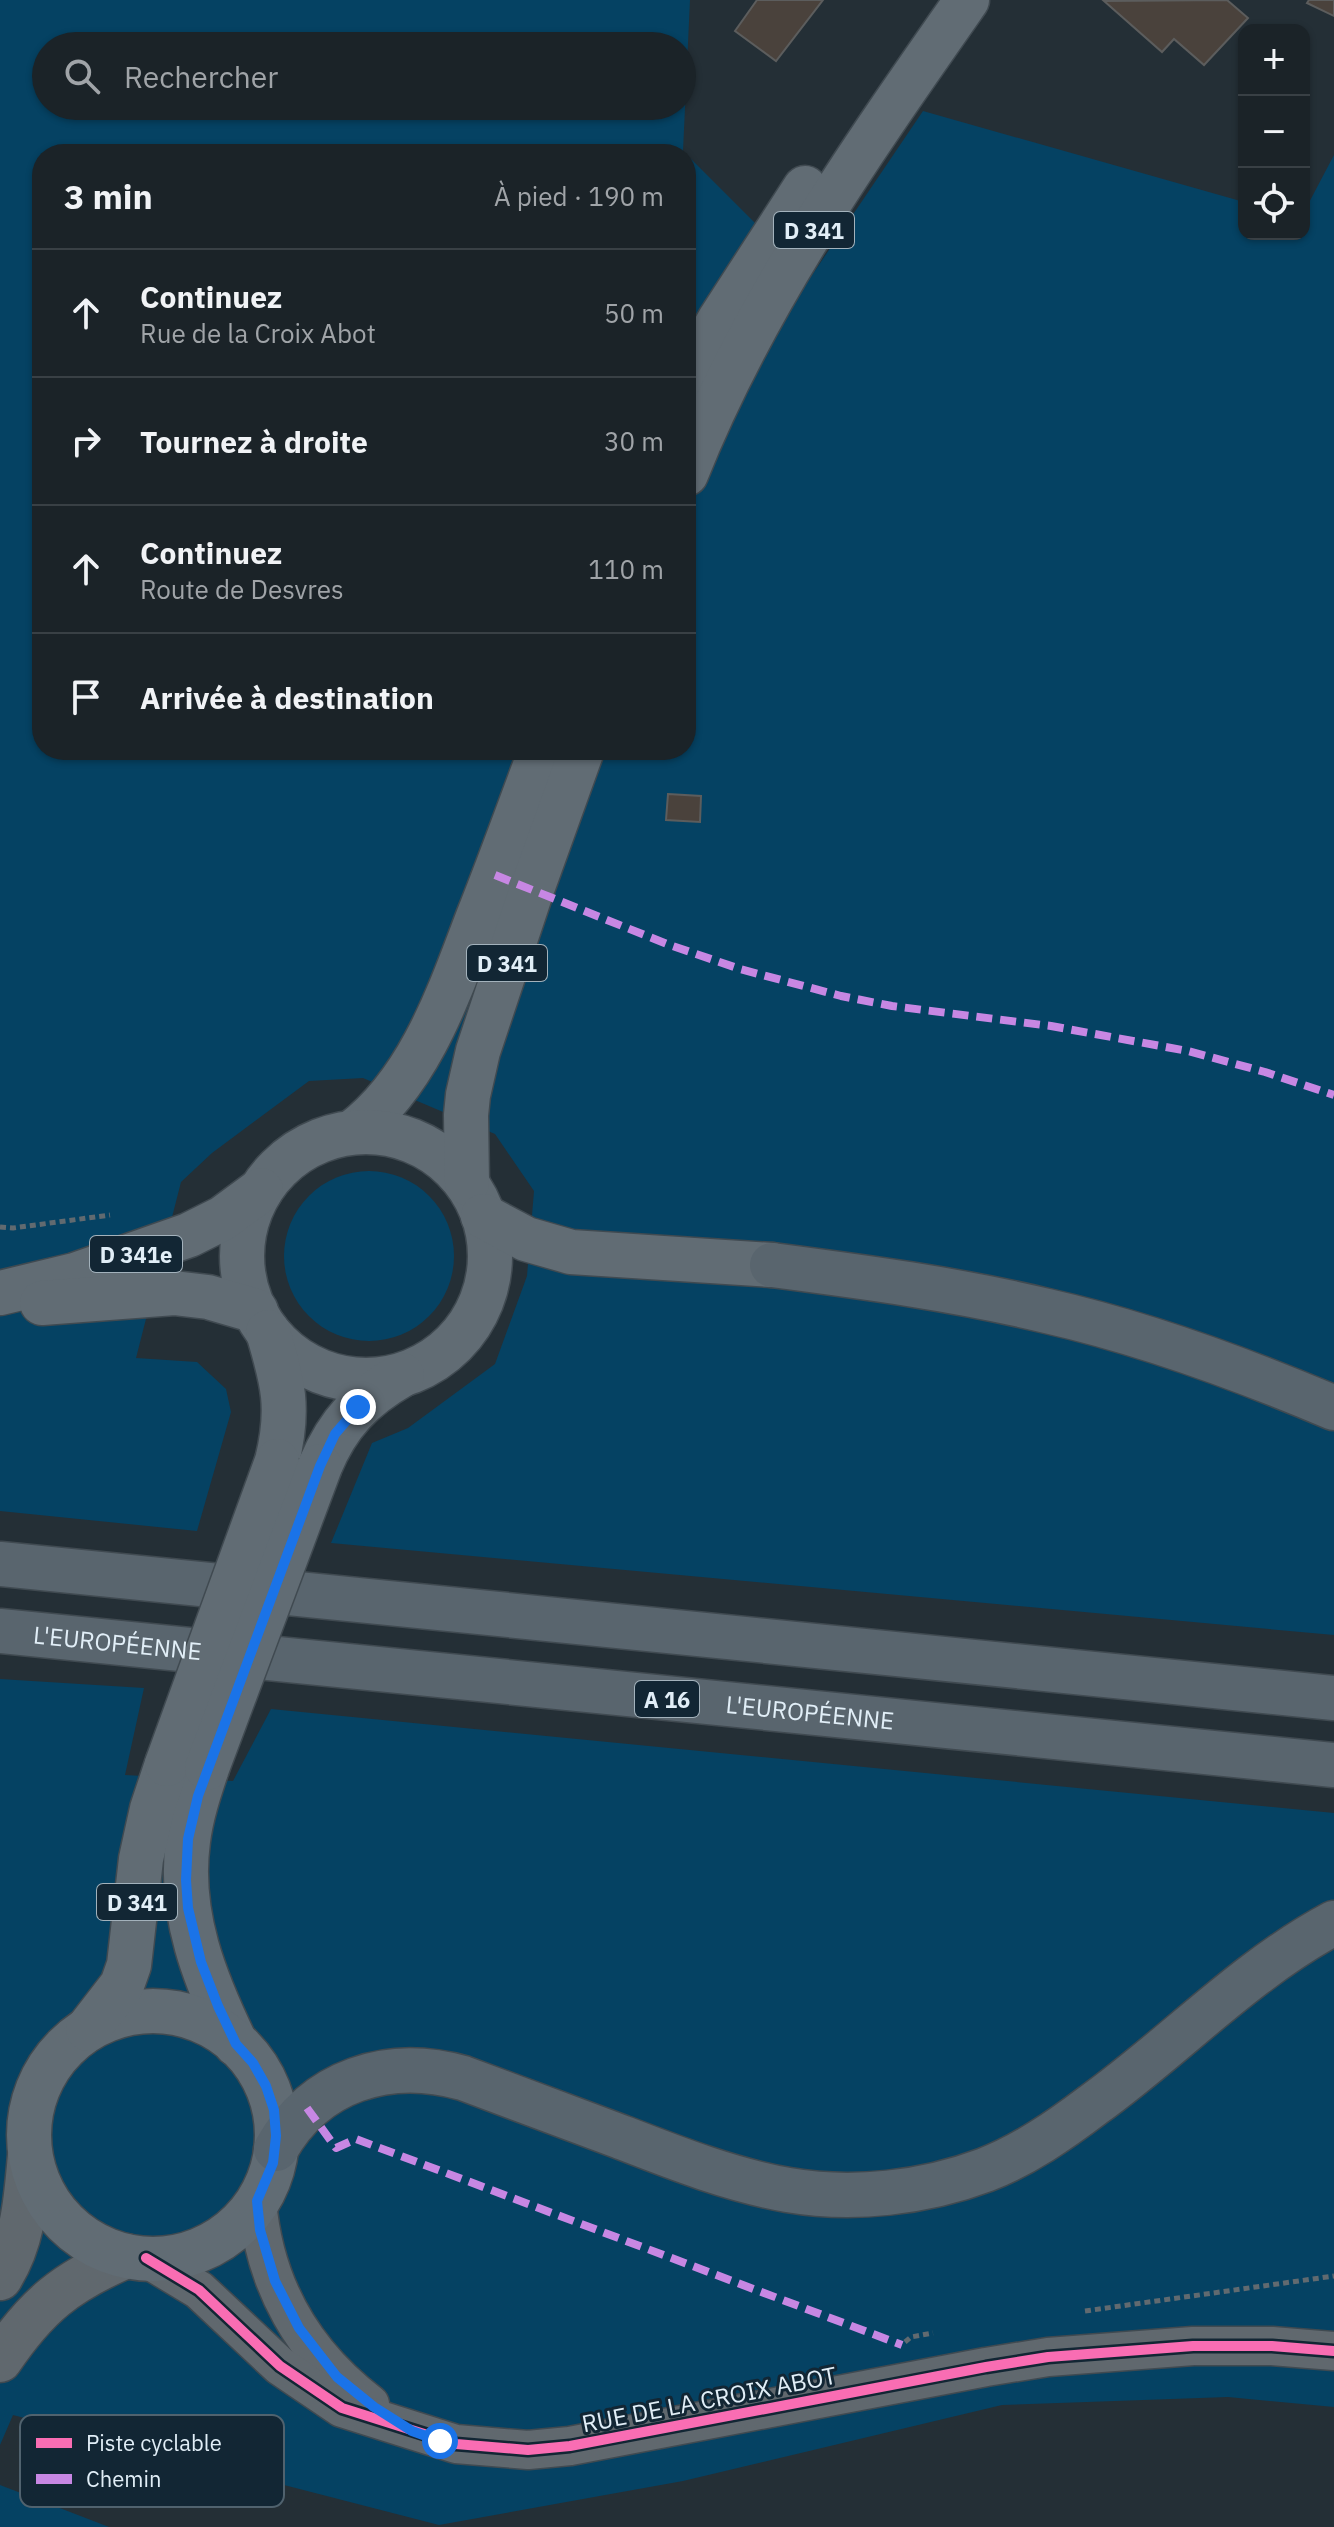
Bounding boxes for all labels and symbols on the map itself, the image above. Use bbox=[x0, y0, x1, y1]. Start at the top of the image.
road number: D 341 bbox=[774, 212, 854, 248]
road number: D 341 bbox=[467, 945, 547, 981]
road number: D 341e bbox=[90, 1236, 182, 1272]
route end bbox=[340, 1389, 376, 1425]
street label: L'EUROPÉENNE bbox=[32, 1618, 203, 1667]
road number: A 16 bbox=[635, 1681, 699, 1717]
street label: L'EUROPÉENNE bbox=[724, 1688, 896, 1737]
road number: D 341 bbox=[97, 1884, 177, 1920]
street label: RUE DE LA CROIX ABOT bbox=[579, 2359, 839, 2439]
legend bbox=[20, 2415, 284, 2507]
route start bbox=[422, 2423, 458, 2459]
text: Piste cyclable bbox=[86, 2428, 222, 2457]
text: Chemin bbox=[86, 2464, 161, 2493]

